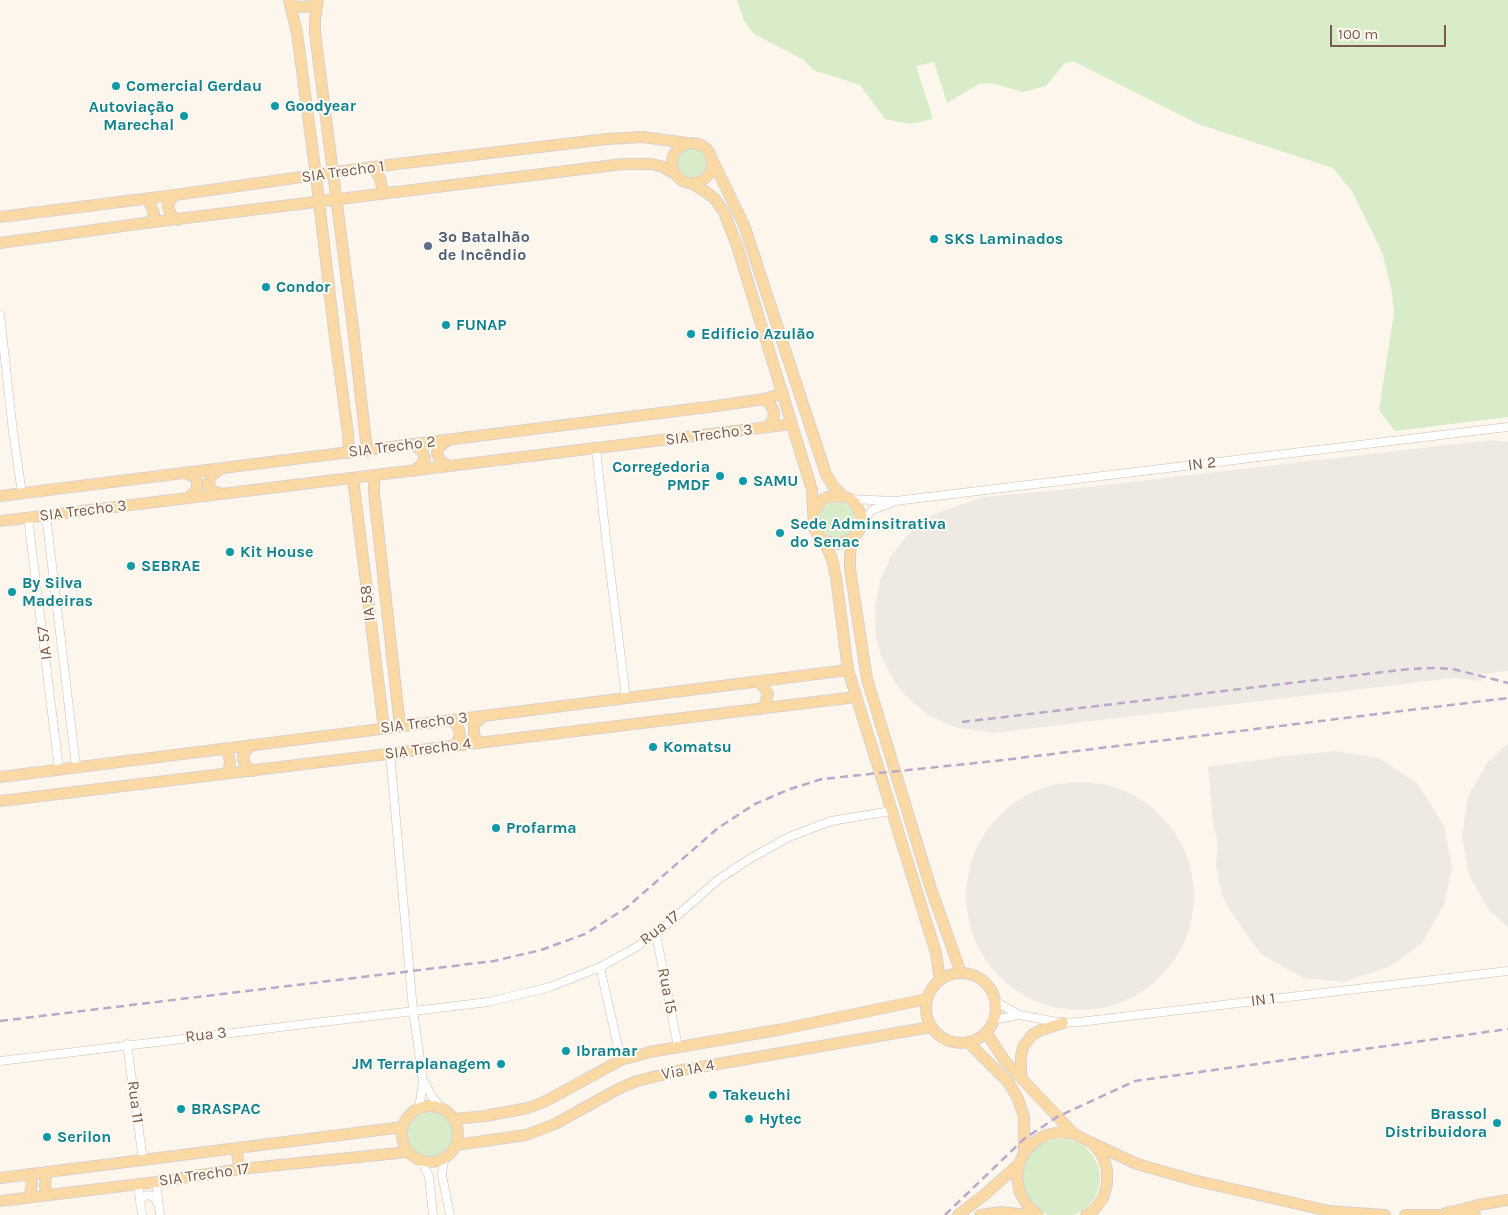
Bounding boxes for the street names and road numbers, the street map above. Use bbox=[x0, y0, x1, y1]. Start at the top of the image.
street label: SIA Trecho 1 bbox=[300, 157, 386, 187]
street label: SIA Trecho 3 bbox=[664, 420, 754, 450]
street label: SIA Trecho 2 bbox=[347, 432, 437, 462]
street label: IN 2 bbox=[1187, 453, 1217, 475]
street label: SIA Trecho 3 bbox=[38, 496, 128, 526]
street label: IA 58 bbox=[356, 584, 380, 622]
street label: IA 57 bbox=[33, 625, 57, 661]
street label: SIA Trecho 3 bbox=[379, 708, 469, 738]
street label: SIA Trecho 4 bbox=[383, 734, 473, 764]
street label: Rua 17 bbox=[636, 907, 684, 949]
street label: Rua 15 bbox=[653, 966, 681, 1016]
street label: IN 1 bbox=[1250, 989, 1276, 1011]
street label: Rua 3 bbox=[184, 1023, 228, 1047]
street label: Via 1A 4 bbox=[660, 1055, 716, 1085]
street label: Rua 11 bbox=[123, 1080, 147, 1124]
street label: SIA Trecho 17 bbox=[157, 1159, 251, 1191]

